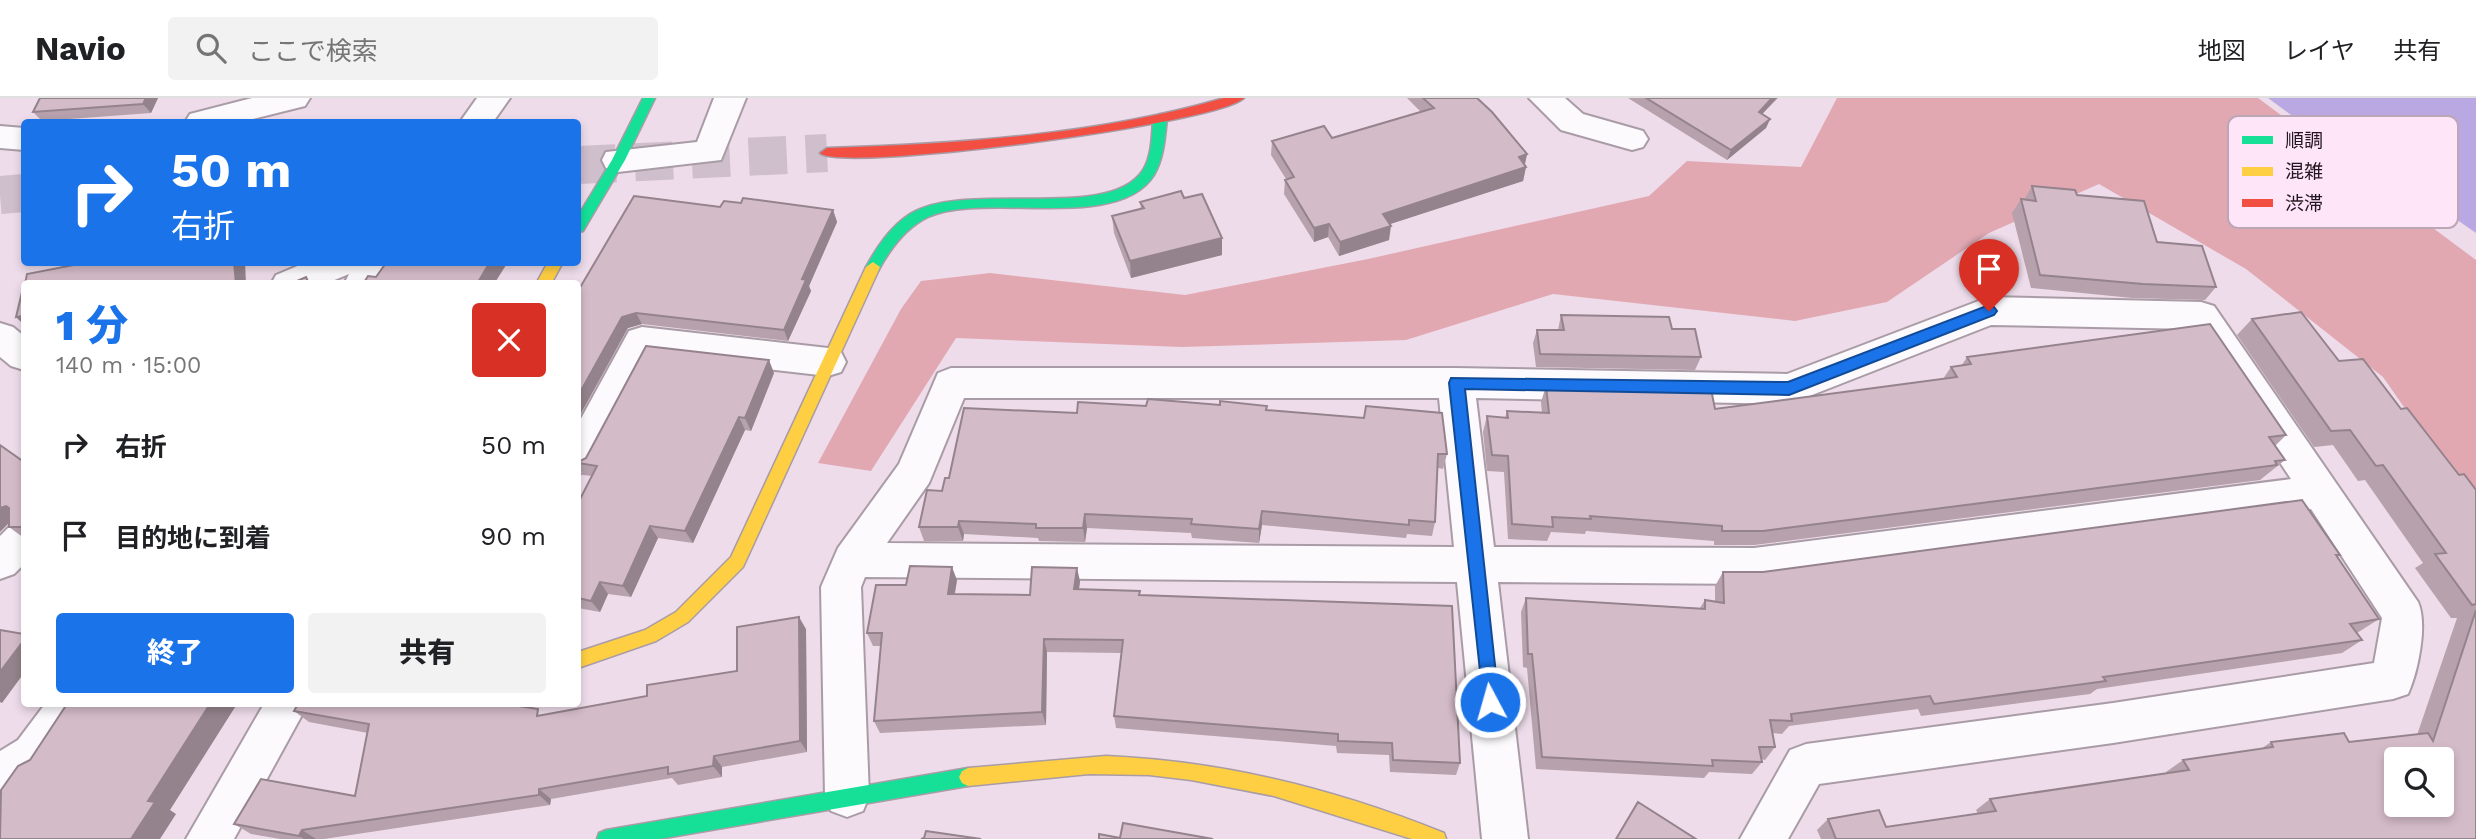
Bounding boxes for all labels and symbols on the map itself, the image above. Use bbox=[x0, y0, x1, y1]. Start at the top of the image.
legend bbox=[2228, 116, 2458, 228]
text: 順調 bbox=[2285, 129, 2323, 152]
text: 混雑 bbox=[2285, 160, 2323, 183]
text: 渋滞 bbox=[2285, 192, 2323, 215]
pin bbox=[1959, 239, 2019, 311]
position arrow bbox=[1453, 665, 1527, 739]

